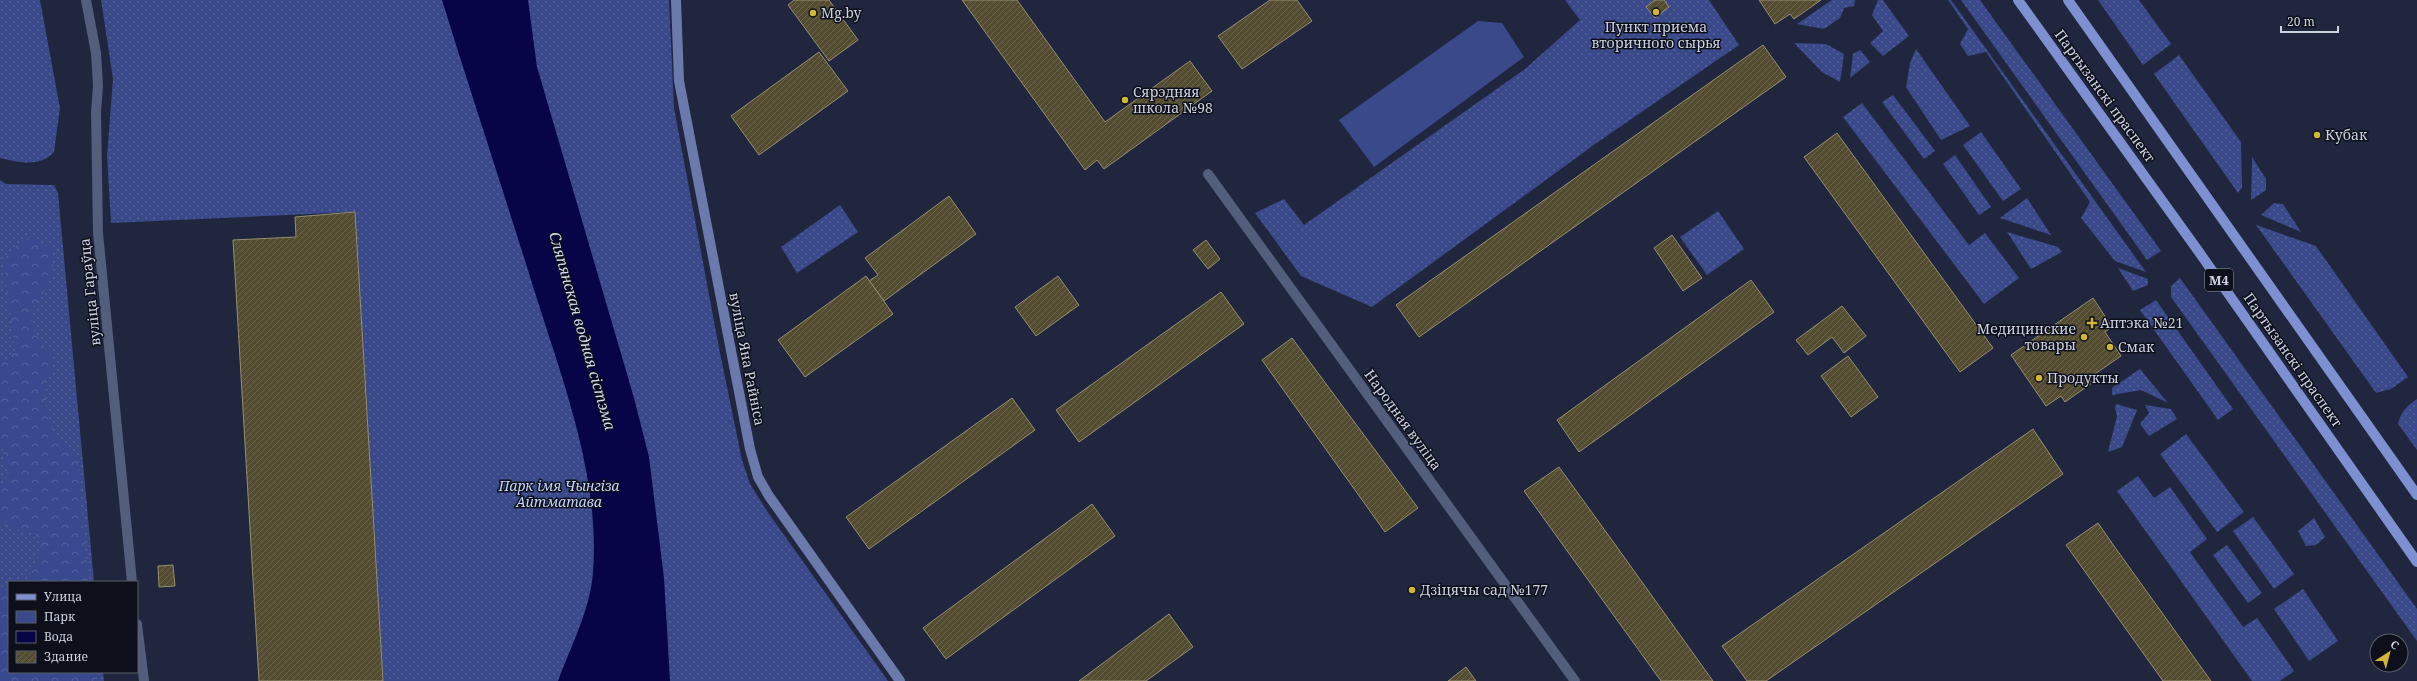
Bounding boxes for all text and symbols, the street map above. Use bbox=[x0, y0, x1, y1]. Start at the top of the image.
place label: Mg.by bbox=[821, 3, 861, 22]
marker: Пункт приема вторичного сырья bbox=[1651, 7, 1661, 17]
marker: Mg.by bbox=[808, 8, 818, 18]
scale bar bbox=[2281, 8, 2338, 34]
text: 20 m bbox=[2287, 13, 2315, 30]
place label: Пункт приема вторичного сырья bbox=[1591, 17, 1721, 52]
street label: Партызанскі праспект bbox=[2051, 25, 2160, 166]
place label: Сярэдняя школа №98 bbox=[1133, 82, 1213, 117]
marker: Сярэдняя школа №98 bbox=[1120, 95, 1130, 105]
place label: Кубак bbox=[2325, 125, 2368, 144]
marker: Кубак bbox=[2312, 130, 2322, 140]
water label: Сляпянская водная сістэма bbox=[545, 229, 621, 433]
street label: вуліца Гараўца bbox=[74, 237, 105, 347]
road number: М4 bbox=[2205, 269, 2233, 291]
street label: Партызанскі праспект bbox=[2240, 289, 2347, 431]
street label: вуліца Яна Райніса bbox=[725, 291, 770, 427]
place label: Аптэка №21 bbox=[2100, 313, 2183, 332]
marker: Аптэка №21 bbox=[2087, 318, 2097, 328]
place label: Медицинские товары bbox=[1977, 319, 2076, 354]
marker: Медицинские товары bbox=[2079, 332, 2089, 342]
place label: Смак bbox=[2118, 337, 2155, 356]
marker: Смак bbox=[2105, 342, 2115, 352]
street label: Народная вуліца bbox=[1360, 366, 1446, 474]
place label: Продукты bbox=[2047, 368, 2119, 387]
marker: Продукты bbox=[2034, 373, 2044, 383]
park label: Парк імя Чынгіза Айтматава bbox=[497, 476, 620, 511]
place label: Дзіцячы сад №177 bbox=[1420, 580, 1548, 599]
legend bbox=[8, 581, 138, 673]
marker: Дзіцячы сад №177 bbox=[1407, 585, 1417, 595]
text: Улица bbox=[44, 588, 82, 605]
text: Парк bbox=[44, 608, 76, 625]
text: Вода bbox=[44, 628, 73, 645]
north arrow bbox=[2369, 633, 2409, 673]
text: С bbox=[2388, 636, 2403, 653]
text: Здание bbox=[44, 648, 88, 665]

